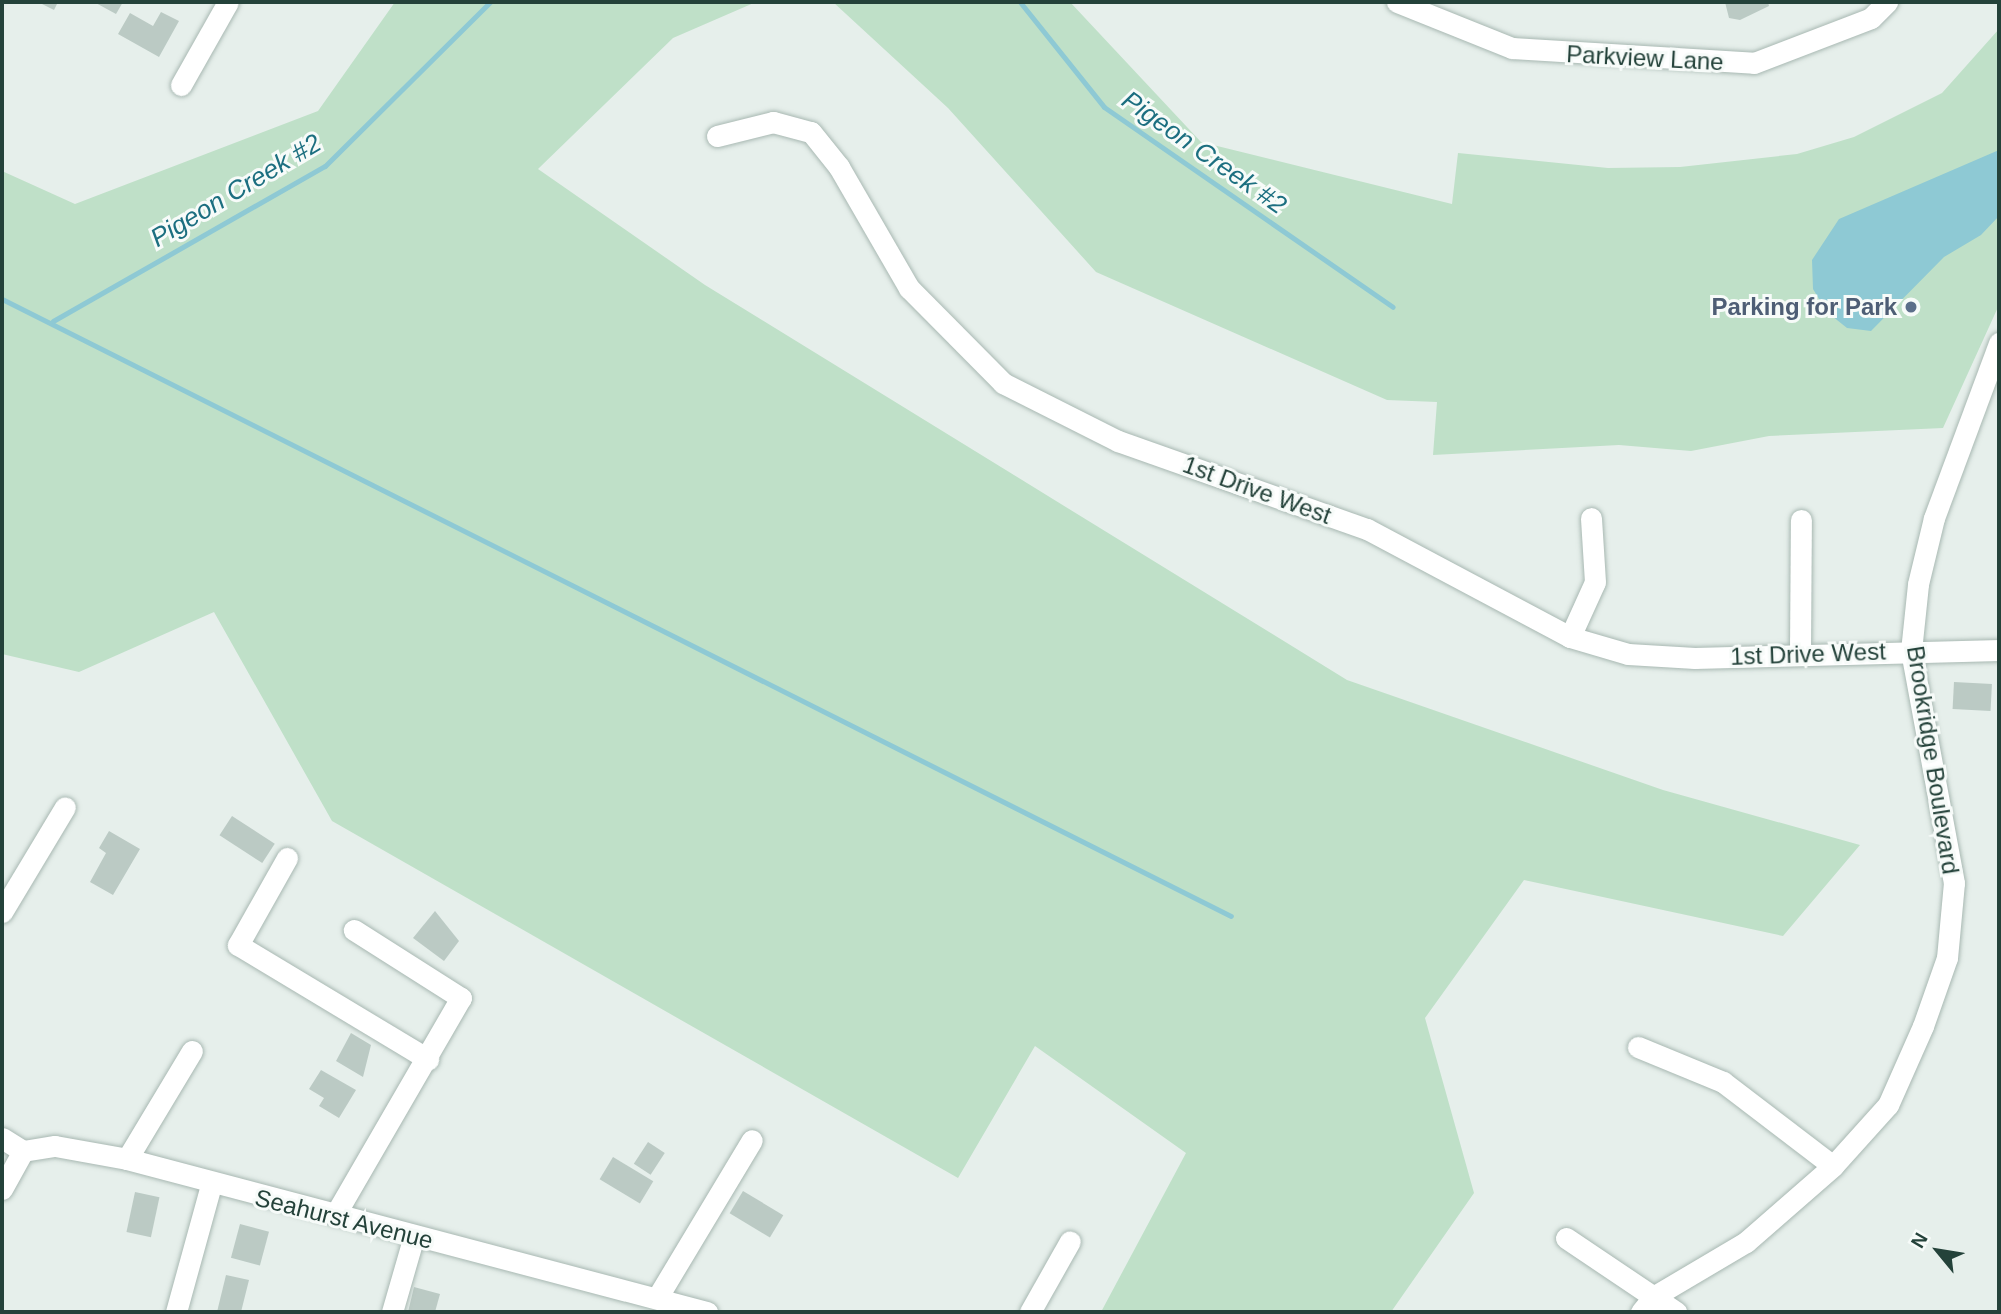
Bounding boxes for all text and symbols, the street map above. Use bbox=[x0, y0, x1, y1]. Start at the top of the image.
street label: Parkview Lane bbox=[1566, 40, 1724, 76]
water label: Pigeon Creek #2 bbox=[1116, 85, 1292, 221]
water label: Pigeon Creek #2 bbox=[145, 128, 327, 254]
place label: Parking for Park bbox=[1712, 293, 1897, 321]
marker: Parking for Park bbox=[1903, 299, 1919, 315]
street label: 1st Drive West bbox=[1179, 450, 1335, 530]
street label: 1st Drive West bbox=[1730, 637, 1886, 671]
street label: Brookridge Boulevard bbox=[1901, 644, 1965, 876]
street label: Seahurst Avenue bbox=[251, 1183, 437, 1255]
north arrow bbox=[1903, 1216, 1973, 1286]
text: N bbox=[1907, 1229, 1932, 1251]

